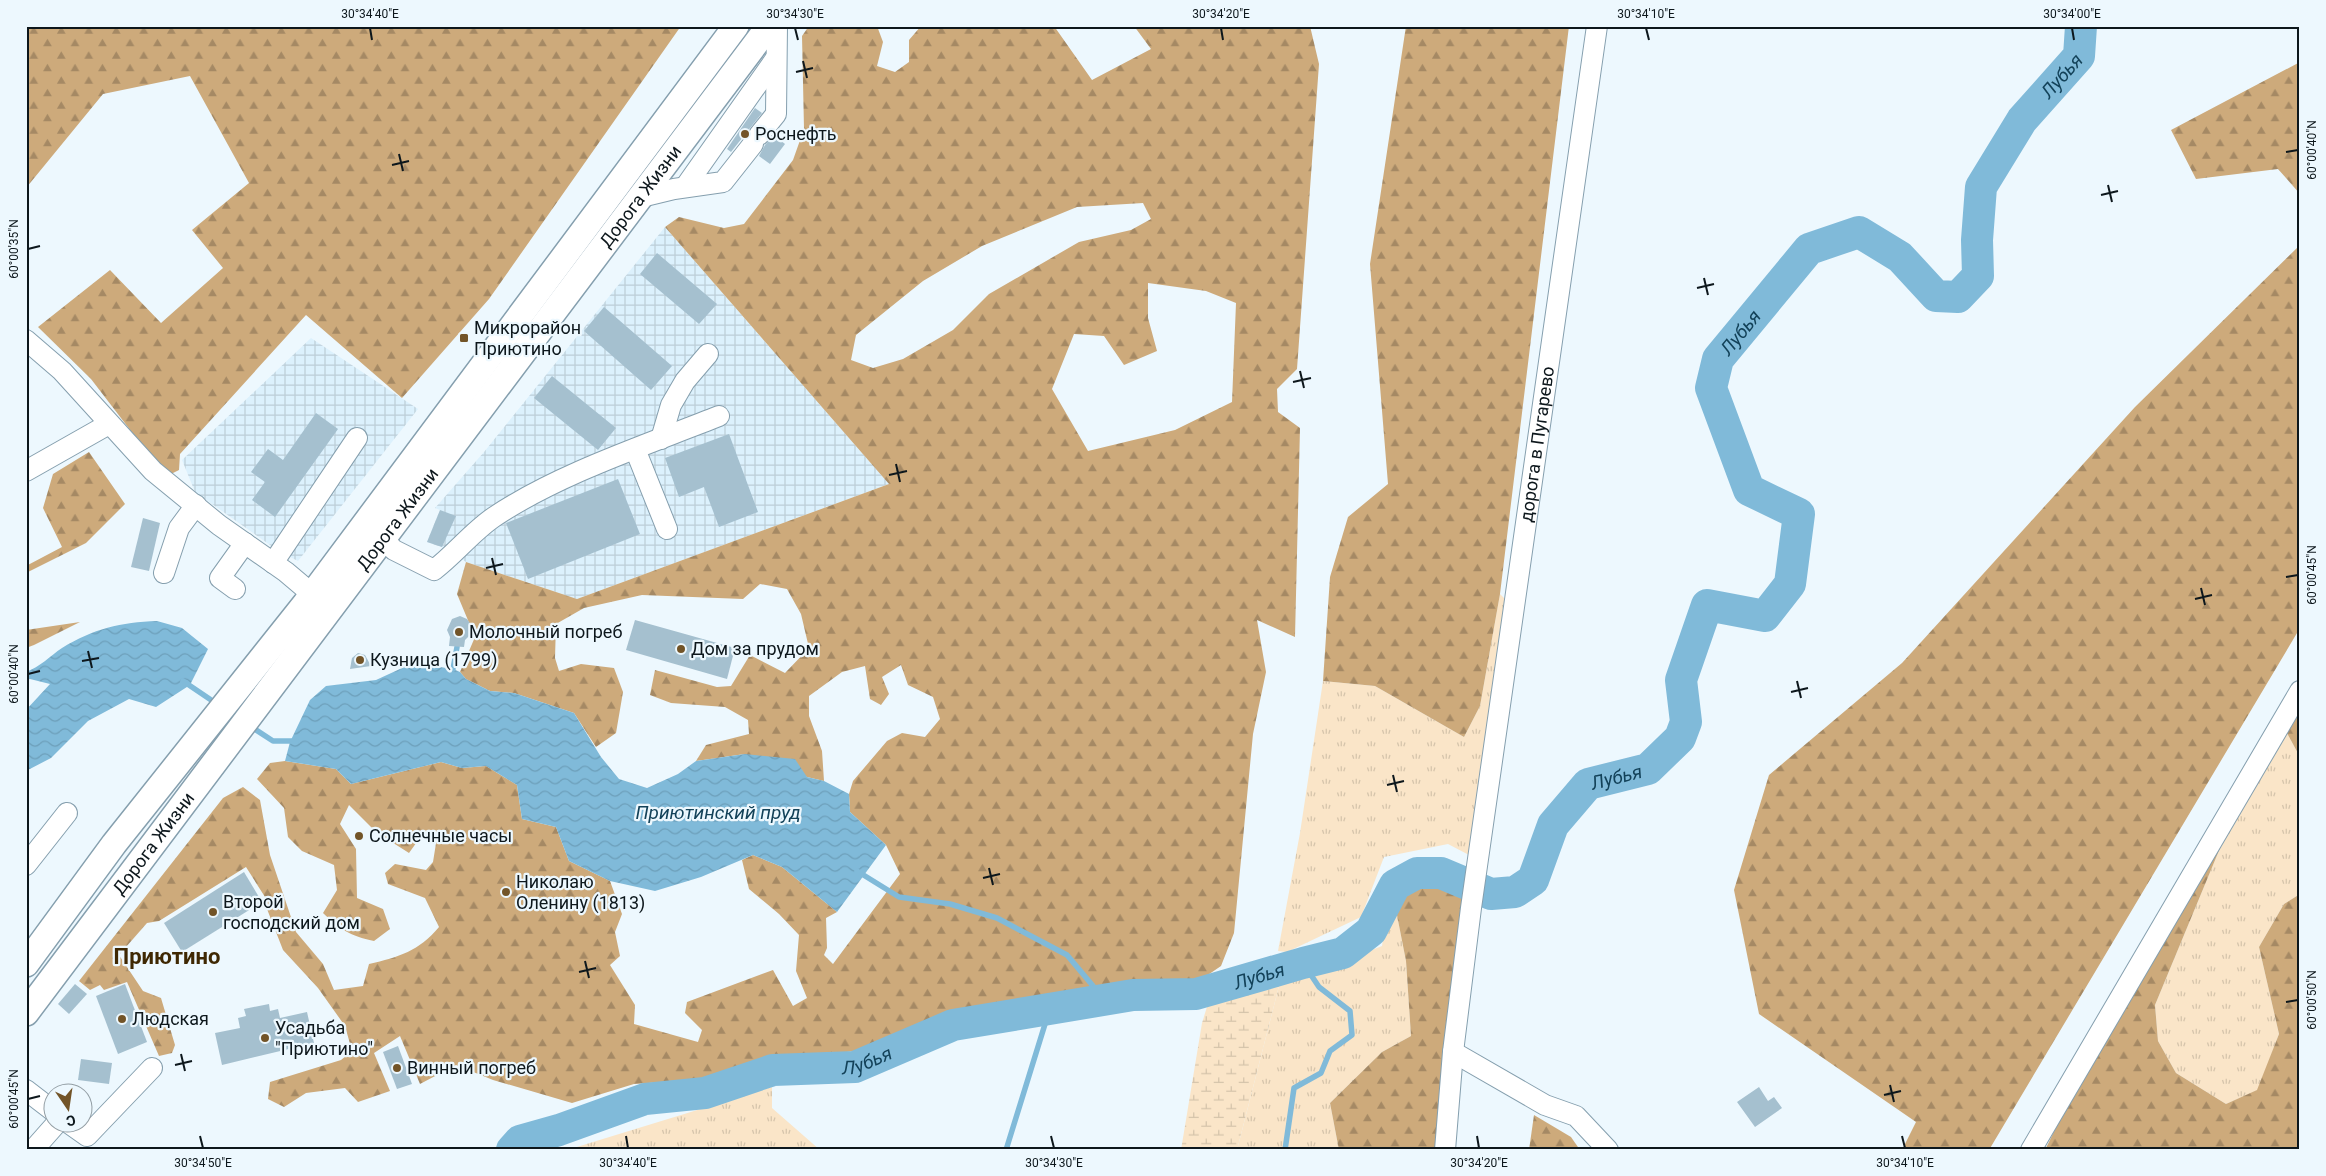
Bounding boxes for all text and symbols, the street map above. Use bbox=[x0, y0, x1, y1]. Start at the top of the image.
text: 30°34'40"E bbox=[341, 7, 399, 21]
text: 30°34'30"E bbox=[766, 7, 824, 21]
text: 30°34'20"E bbox=[1192, 7, 1250, 21]
text: 30°34'10"E bbox=[1617, 7, 1675, 21]
text: 30°34'00"E bbox=[2043, 7, 2101, 21]
water label: Лубья bbox=[2035, 49, 2088, 104]
text: 60°00'40"N bbox=[2305, 120, 2319, 180]
place label: Роснефть bbox=[755, 123, 837, 144]
marker: Роснефть bbox=[739, 128, 751, 140]
street label: Дорога Жизни bbox=[595, 141, 686, 252]
text: 60°00'35"N bbox=[7, 219, 21, 279]
water label: Лубья bbox=[1714, 305, 1766, 361]
place label: Микрорайон Приютино bbox=[474, 317, 581, 359]
marker: Микрорайон Приютино bbox=[458, 332, 470, 344]
street label: дорога в Пугарево bbox=[1515, 365, 1558, 523]
street label: Дорога Жизни bbox=[352, 464, 443, 574]
text: 60°00'45"N bbox=[2305, 545, 2319, 605]
place label: Молочный погреб bbox=[469, 621, 622, 642]
marker: Молочный погреб bbox=[453, 626, 465, 638]
place label: Дом за прудом bbox=[691, 638, 819, 659]
marker: Дом за прудом bbox=[675, 643, 687, 655]
text: 60°00'40"N bbox=[7, 644, 21, 704]
place label: Кузница (1799) bbox=[370, 649, 497, 671]
marker: Кузница (1799) bbox=[354, 654, 366, 666]
water label: Лубья bbox=[1587, 760, 1644, 795]
street label: Дорога Жизни bbox=[108, 788, 198, 899]
water label: Приютинский пруд bbox=[635, 801, 801, 824]
place label: Солнечные часы bbox=[369, 825, 512, 846]
marker: Солнечные часы bbox=[353, 830, 365, 842]
place label: Николаю Оленину (1813) bbox=[516, 871, 645, 914]
marker: Николаю Оленину (1813) bbox=[500, 886, 512, 898]
place label: Второй господский дом bbox=[223, 891, 360, 933]
marker: Второй господский дом bbox=[207, 906, 219, 918]
district label: Приютино bbox=[114, 944, 220, 969]
water label: Лубья bbox=[1230, 958, 1287, 995]
text: 60°00'50"N bbox=[2305, 970, 2319, 1030]
place label: Людская bbox=[132, 1008, 209, 1029]
marker: Людская bbox=[116, 1013, 128, 1025]
place label: Усадьба "Приютино" bbox=[275, 1017, 373, 1059]
marker: Усадьба "Приютино" bbox=[259, 1032, 271, 1044]
water label: Лубья bbox=[840, 1042, 895, 1080]
place label: Винный погреб bbox=[407, 1057, 536, 1078]
marker: Винный погреб bbox=[391, 1062, 403, 1074]
text: 60°00'45"N bbox=[7, 1069, 21, 1129]
north arrow bbox=[42, 1084, 92, 1134]
text: С bbox=[65, 1112, 77, 1129]
text: 30°34'50"E bbox=[174, 1156, 232, 1170]
text: 30°34'40"E bbox=[599, 1156, 657, 1170]
text: 30°34'30"E bbox=[1025, 1156, 1083, 1170]
text: 30°34'20"E bbox=[1450, 1156, 1508, 1170]
text: 30°34'10"E bbox=[1876, 1156, 1934, 1170]

